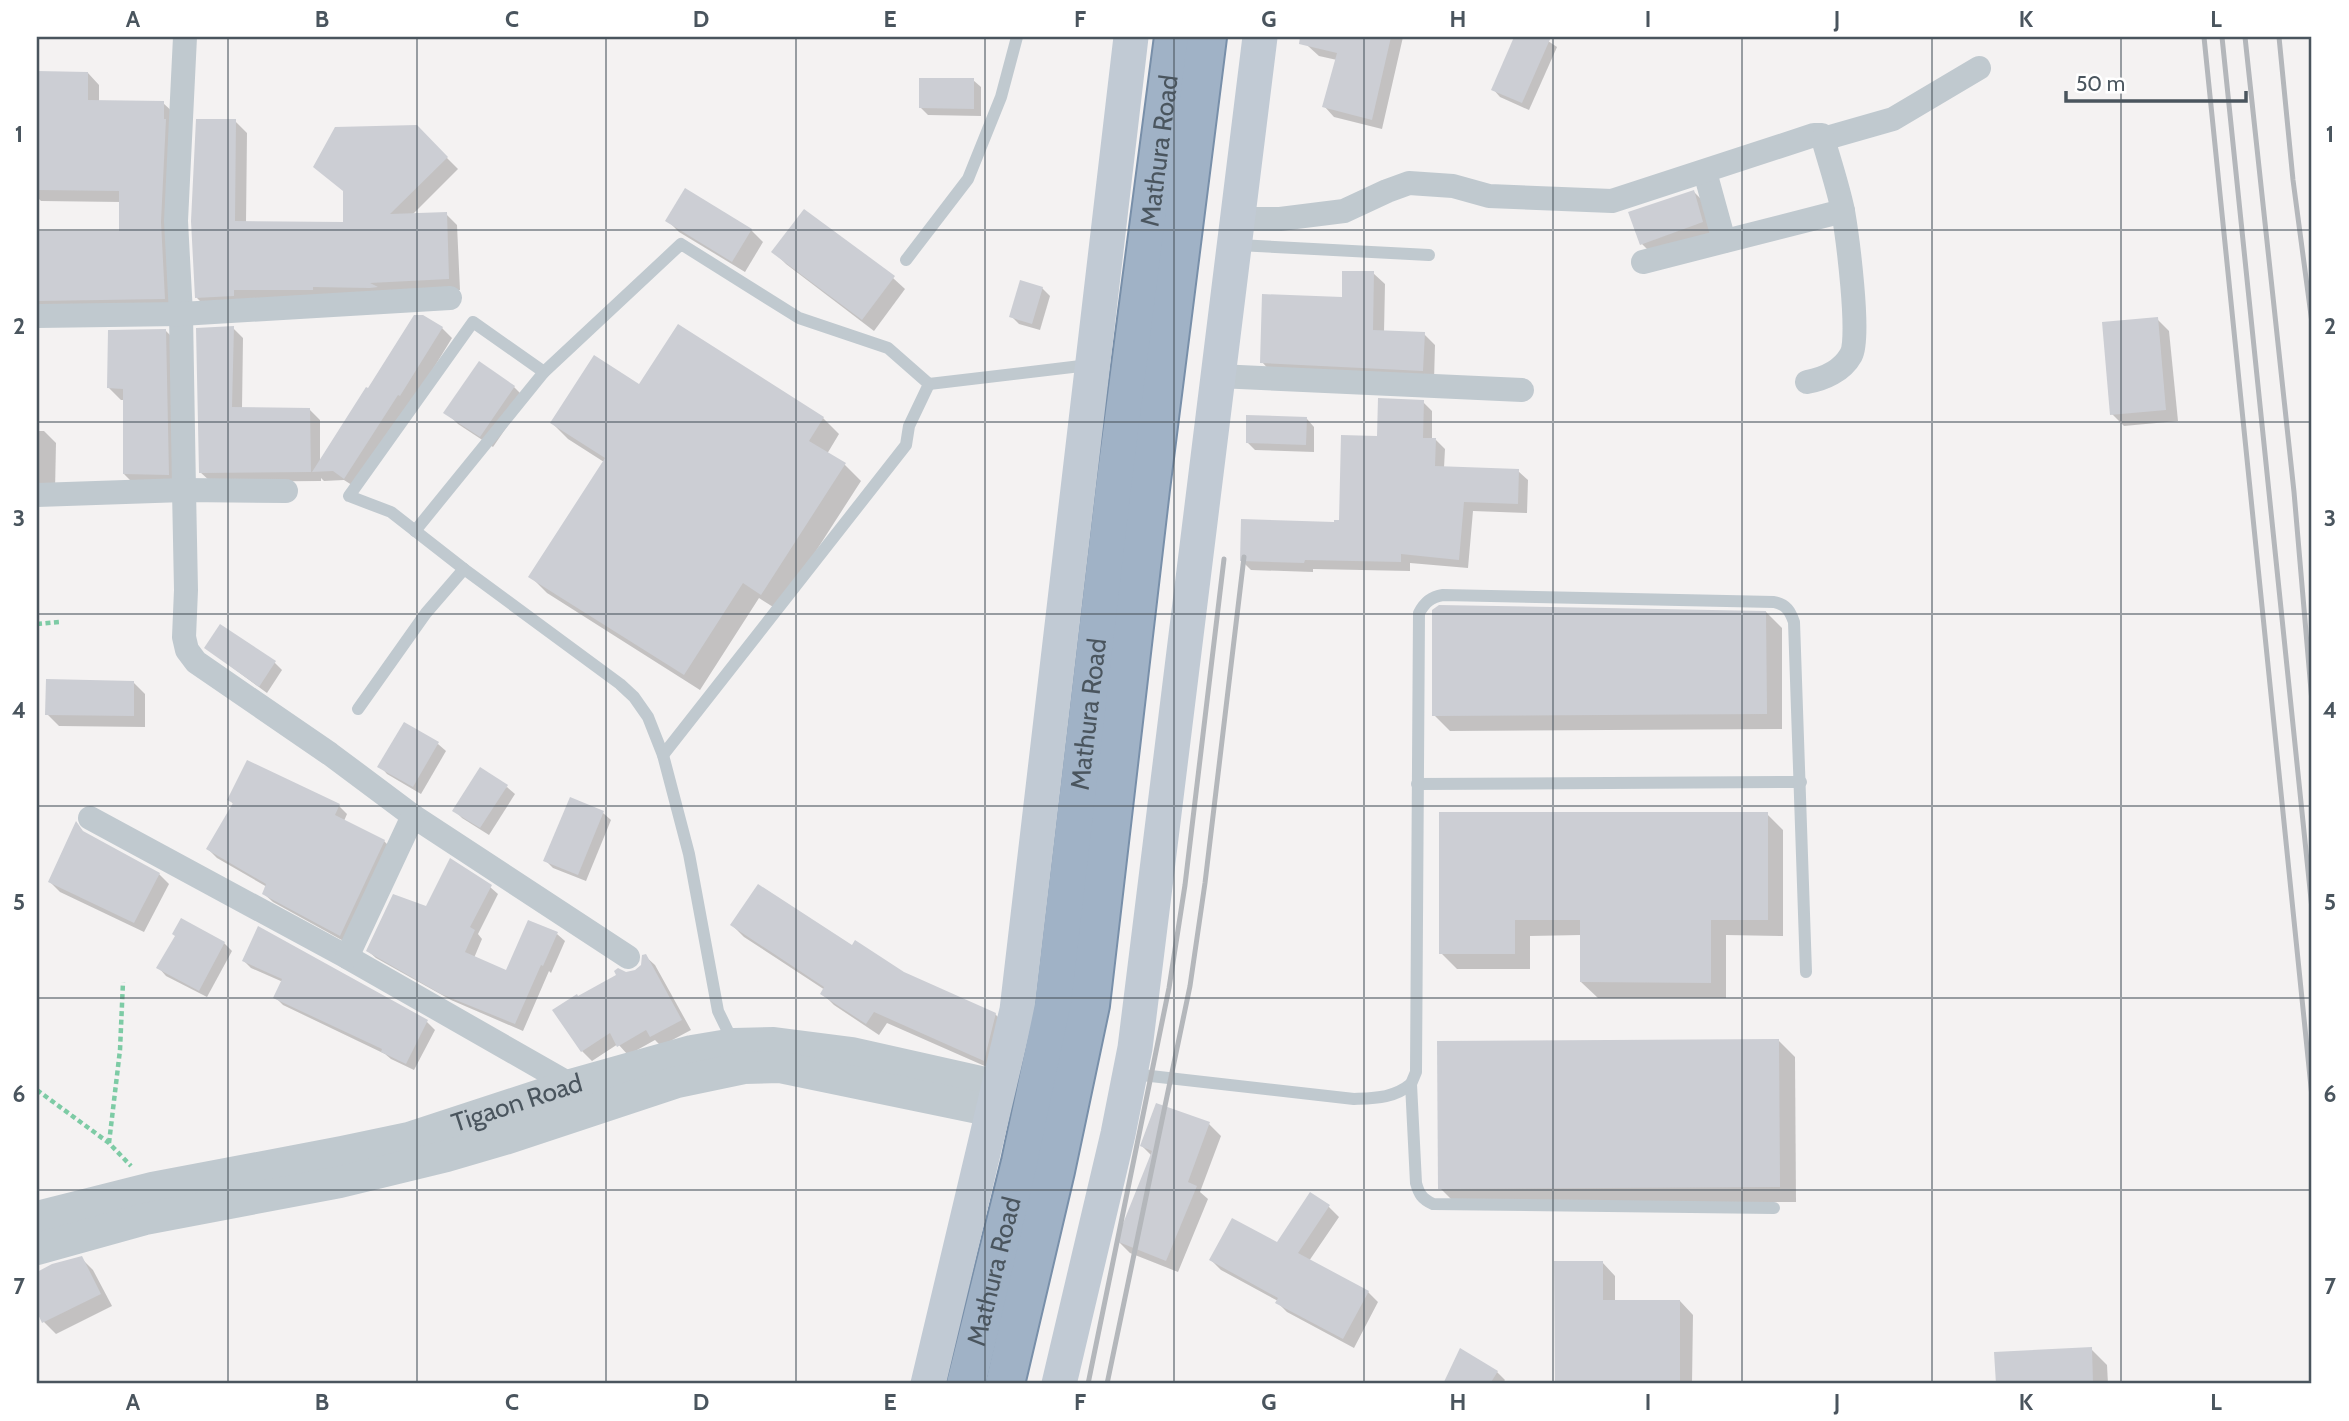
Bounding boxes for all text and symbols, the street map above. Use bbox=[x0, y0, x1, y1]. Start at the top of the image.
text: A bbox=[126, 5, 141, 33]
text: B bbox=[315, 5, 329, 33]
text: C bbox=[505, 5, 519, 33]
text: D bbox=[693, 5, 709, 33]
text: E bbox=[883, 5, 897, 33]
text: F bbox=[1074, 5, 1086, 33]
text: G bbox=[1261, 5, 1277, 33]
text: H bbox=[1450, 5, 1466, 33]
text: I bbox=[1645, 5, 1651, 33]
text: J bbox=[1833, 5, 1840, 33]
text: K bbox=[2019, 5, 2034, 33]
text: L bbox=[2210, 5, 2222, 33]
scale bar bbox=[2066, 60, 2246, 104]
text: 50 m bbox=[2076, 71, 2125, 96]
street label: Mathura Road bbox=[1133, 73, 1185, 228]
text: 1 bbox=[15, 120, 23, 148]
text: 1 bbox=[2326, 120, 2334, 148]
text: 2 bbox=[13, 312, 25, 340]
text: 2 bbox=[2324, 312, 2336, 340]
text: 3 bbox=[13, 504, 25, 532]
text: 3 bbox=[2324, 504, 2336, 532]
street label: Mathura Road bbox=[1064, 637, 1113, 792]
text: 4 bbox=[12, 696, 26, 724]
text: 4 bbox=[2323, 696, 2337, 724]
text: 5 bbox=[13, 888, 25, 916]
text: 5 bbox=[2324, 888, 2336, 916]
street label: Tigaon Road bbox=[447, 1067, 586, 1139]
text: 6 bbox=[13, 1080, 25, 1108]
text: 6 bbox=[2324, 1080, 2336, 1108]
street label: Mathura Road bbox=[960, 1194, 1028, 1349]
text: 7 bbox=[13, 1272, 25, 1300]
text: 7 bbox=[2324, 1272, 2336, 1300]
text: A bbox=[126, 1388, 141, 1416]
text: B bbox=[315, 1388, 329, 1416]
text: C bbox=[505, 1388, 519, 1416]
text: D bbox=[693, 1388, 709, 1416]
text: E bbox=[883, 1388, 897, 1416]
text: F bbox=[1074, 1388, 1086, 1416]
text: G bbox=[1261, 1388, 1277, 1416]
text: H bbox=[1450, 1388, 1466, 1416]
text: I bbox=[1645, 1388, 1651, 1416]
text: J bbox=[1833, 1388, 1840, 1416]
text: K bbox=[2019, 1388, 2034, 1416]
text: L bbox=[2210, 1388, 2222, 1416]

